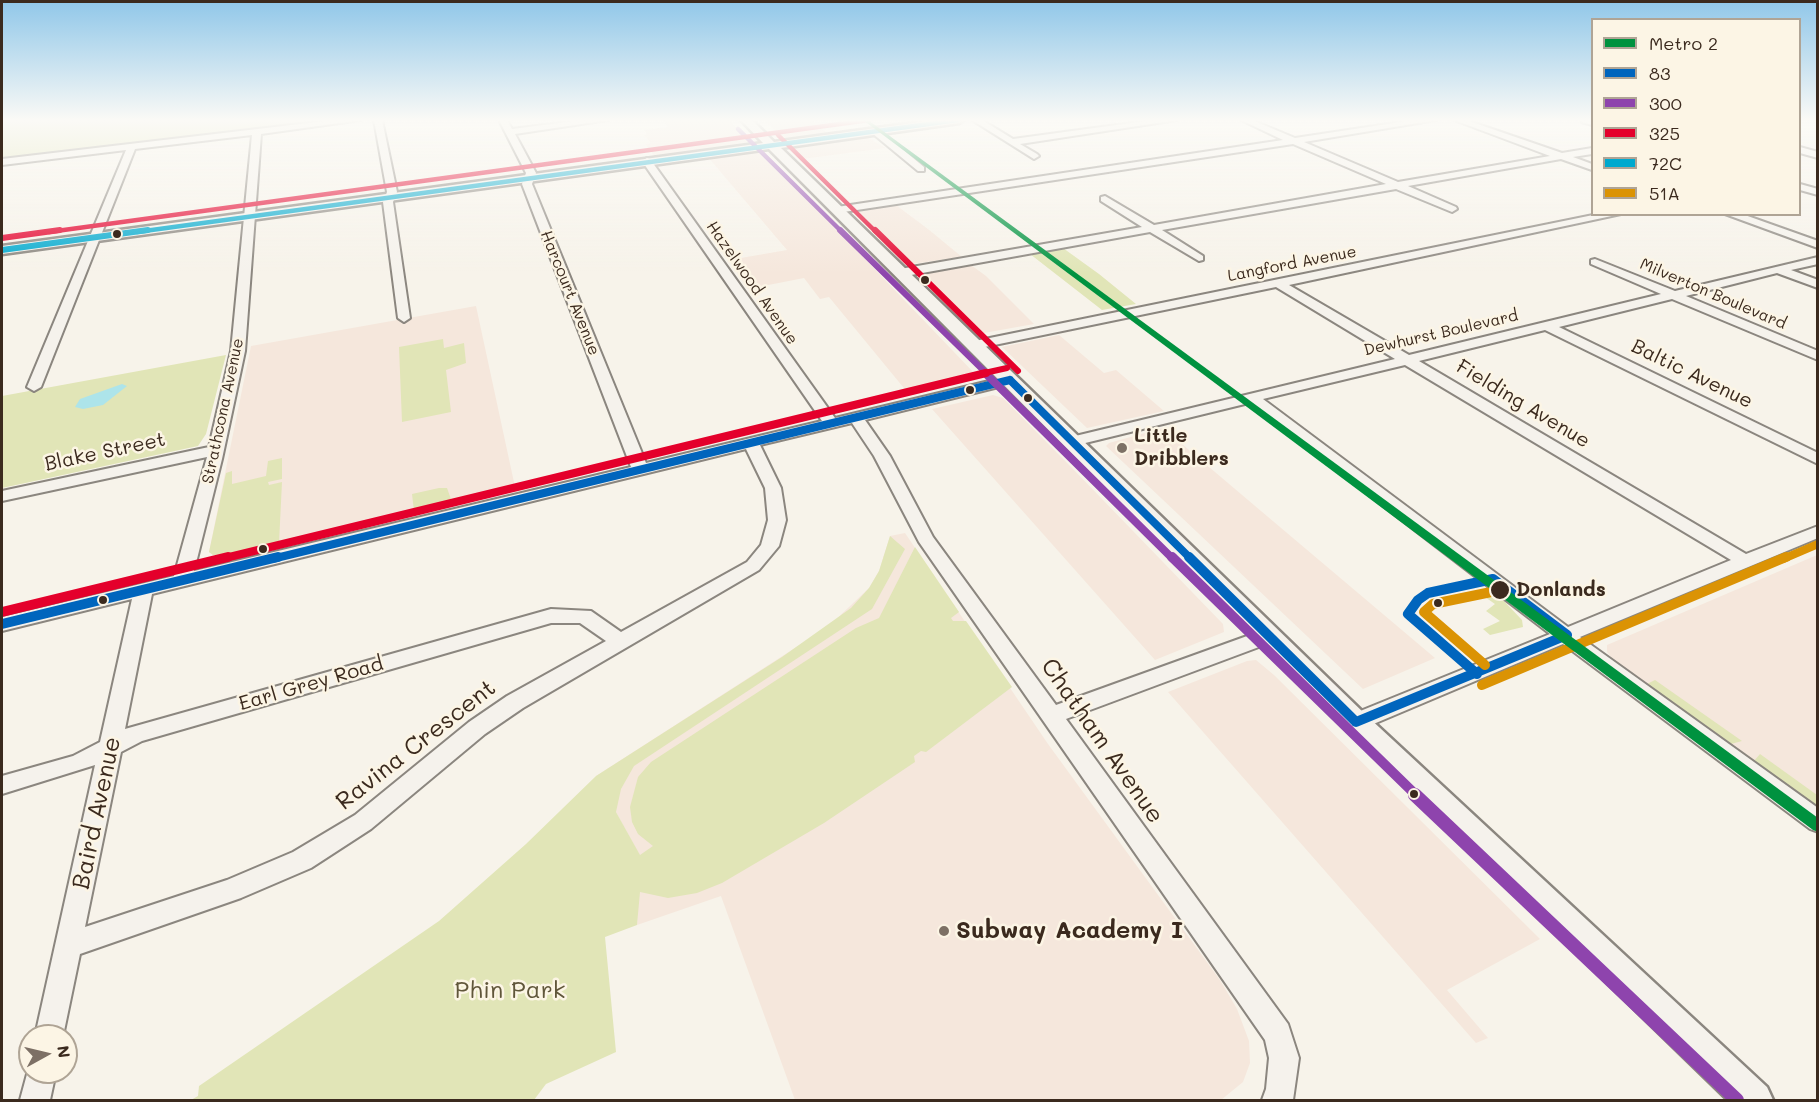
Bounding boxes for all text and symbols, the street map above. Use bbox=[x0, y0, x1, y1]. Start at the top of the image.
legend bbox=[1591, 18, 1801, 216]
text: Metro 2 bbox=[1649, 31, 1718, 55]
text: 83 bbox=[1649, 61, 1670, 85]
text: 300 bbox=[1649, 91, 1682, 115]
text: 325 bbox=[1649, 121, 1680, 145]
text: 72C bbox=[1649, 151, 1682, 175]
text: 51A bbox=[1649, 181, 1680, 205]
street label: Hazelwood Avenue bbox=[702, 218, 802, 348]
unlabelled marker bbox=[111, 228, 123, 240]
street label: Harcourt Avenue bbox=[536, 228, 604, 358]
street label: Langford Avenue bbox=[1226, 242, 1358, 286]
street label: Milverton Boulevard bbox=[1637, 254, 1789, 334]
unlabelled marker bbox=[919, 274, 931, 286]
street label: Dewhurst Boulevard bbox=[1362, 306, 1520, 360]
street label: Baltic Avenue bbox=[1627, 334, 1757, 414]
street label: Strathcona Avenue bbox=[198, 336, 248, 486]
street label: Fielding Avenue bbox=[1452, 355, 1594, 453]
unlabelled marker bbox=[964, 384, 976, 396]
unlabelled marker bbox=[1022, 392, 1034, 404]
place label: Little Dribblers bbox=[1134, 424, 1229, 471]
street label: Blake Street bbox=[42, 427, 168, 477]
marker: Little Dribblers bbox=[1115, 441, 1129, 455]
unlabelled marker bbox=[257, 543, 269, 555]
place label: Donlands bbox=[1516, 578, 1606, 602]
marker: Donlands bbox=[1489, 579, 1511, 601]
unlabelled marker bbox=[97, 594, 109, 606]
unlabelled marker bbox=[1432, 597, 1444, 609]
street label: Earl Grey Road bbox=[236, 652, 386, 716]
street label: Chatham Avenue bbox=[1034, 653, 1170, 829]
street label: Ravina Crescent bbox=[330, 674, 502, 816]
street label: Baird Avenue bbox=[67, 734, 127, 892]
unlabelled marker bbox=[1408, 788, 1420, 800]
place label: Subway Academy I bbox=[956, 917, 1183, 945]
marker: Subway Academy I bbox=[937, 924, 951, 938]
park label: Phin Park bbox=[455, 977, 565, 1005]
north arrow bbox=[18, 1024, 78, 1084]
text: N bbox=[53, 1044, 76, 1059]

